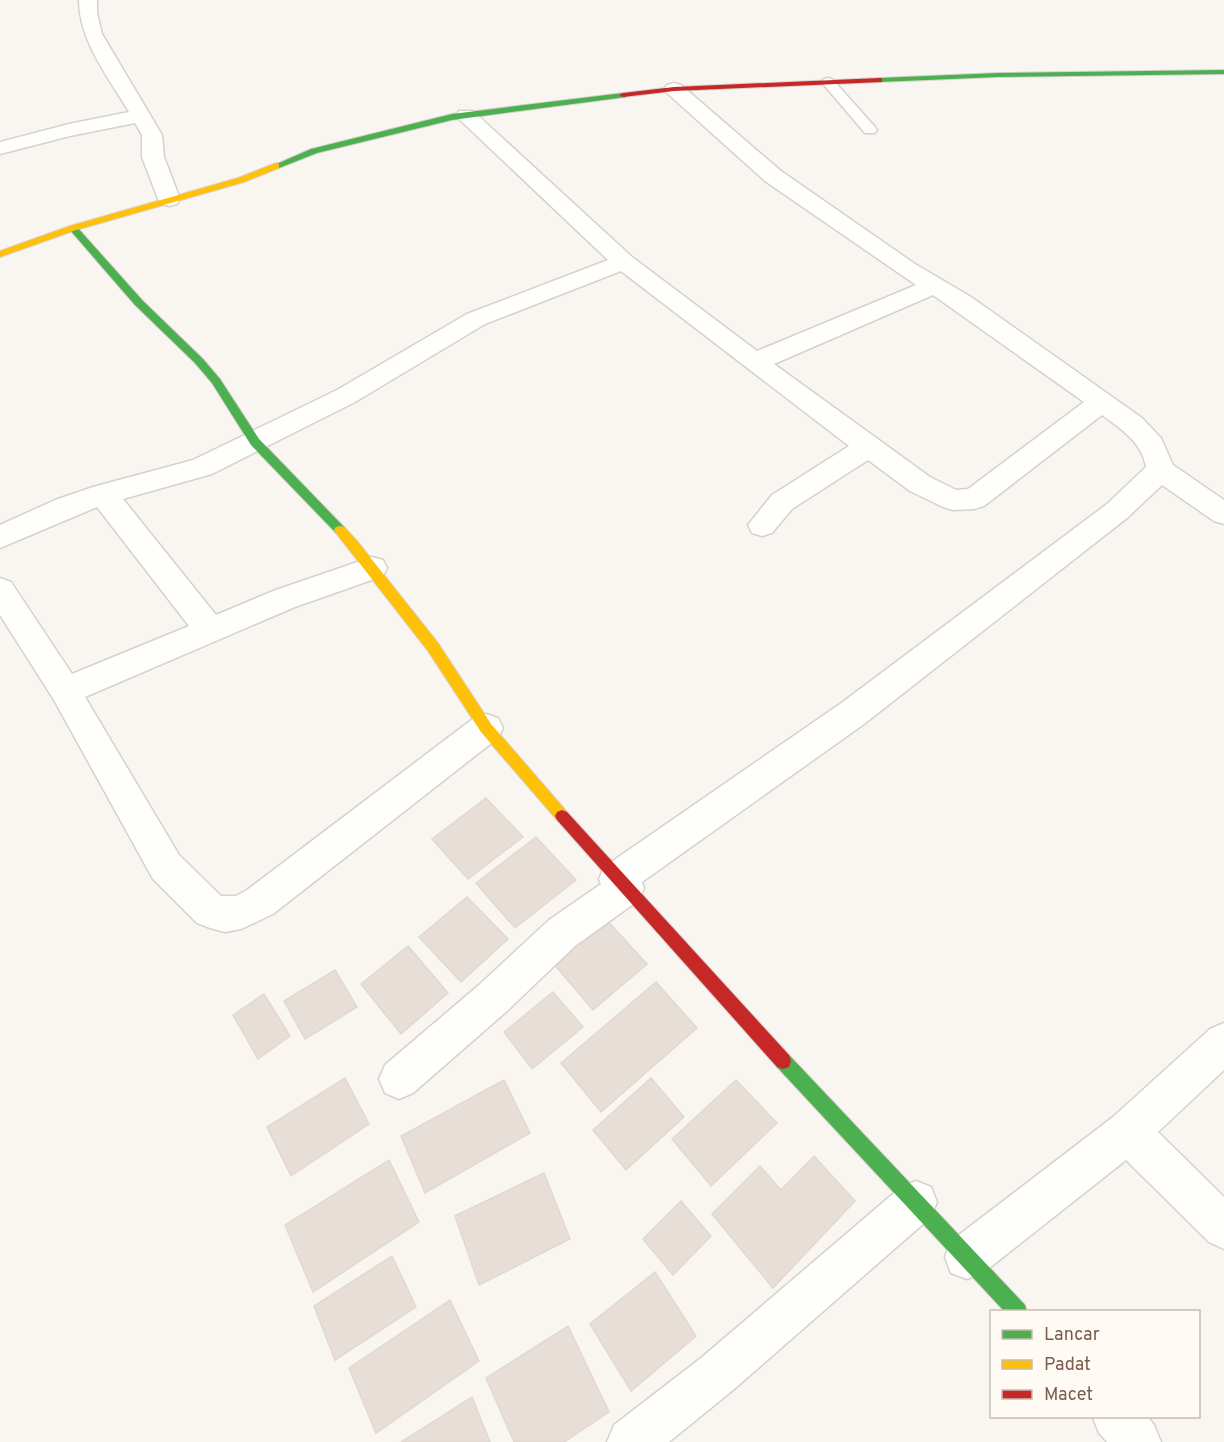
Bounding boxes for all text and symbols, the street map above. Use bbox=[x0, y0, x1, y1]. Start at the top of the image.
legend bbox=[990, 1310, 1200, 1418]
text: Lancar bbox=[1044, 1324, 1100, 1347]
text: Padat bbox=[1044, 1354, 1091, 1377]
text: Macet bbox=[1044, 1384, 1093, 1407]

